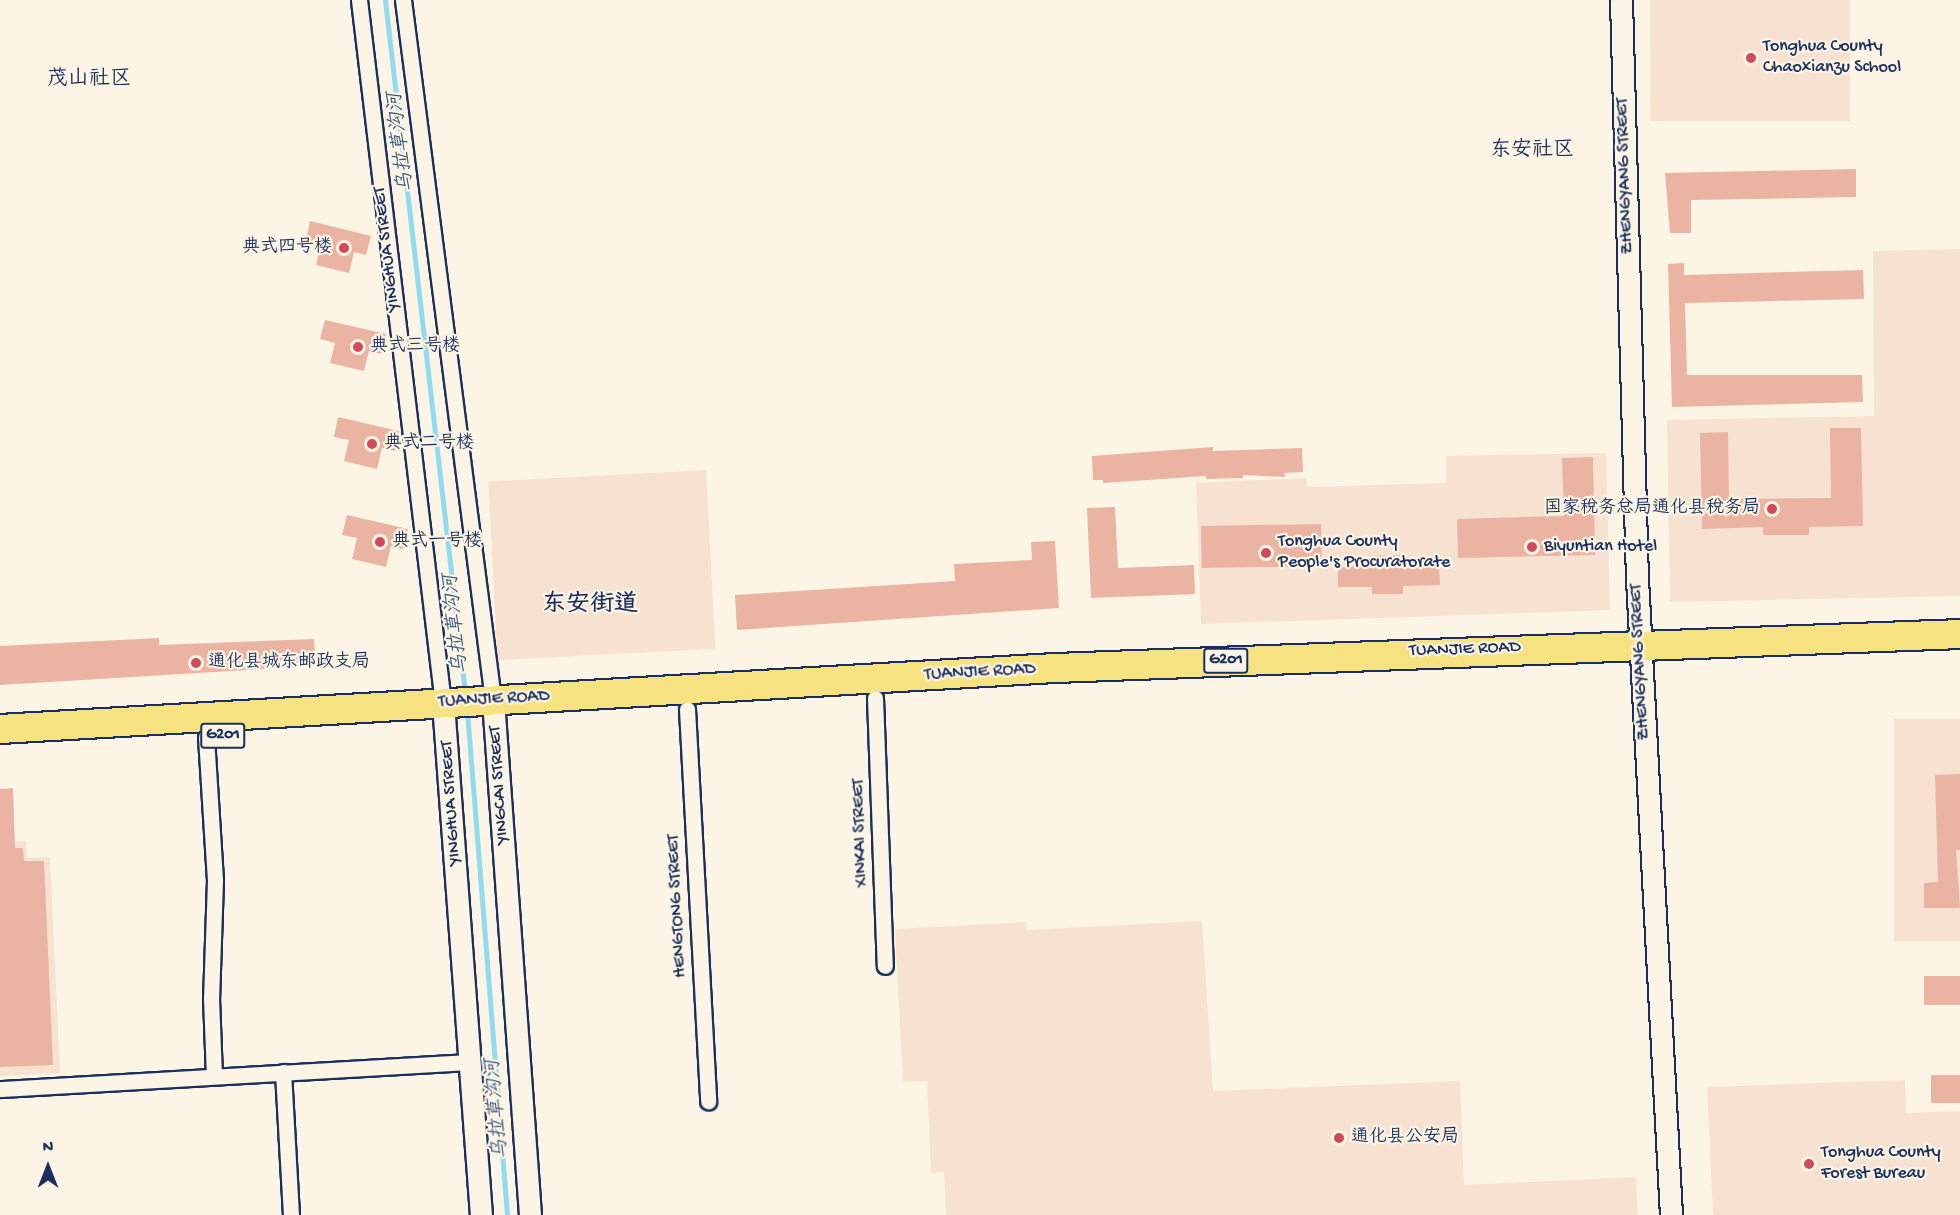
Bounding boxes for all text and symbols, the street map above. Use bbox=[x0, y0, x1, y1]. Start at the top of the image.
place label: Tonghua County Chaoxianzu School bbox=[1763, 37, 1901, 80]
marker: Tonghua County Chaoxianzu School bbox=[1744, 51, 1758, 65]
district label: 茂山社区 bbox=[47, 68, 131, 94]
water label: 乌拉草沟河 bbox=[384, 91, 420, 193]
street label: ZHENGYANG STREET bbox=[1612, 97, 1640, 255]
district label: 东安社区 bbox=[1490, 139, 1574, 165]
street label: YINGHUA STREET bbox=[370, 185, 406, 313]
place label: 典式四号楼 bbox=[242, 237, 332, 259]
marker: 典式四号楼 bbox=[337, 241, 351, 255]
place label: 典式三号楼 bbox=[370, 336, 460, 358]
marker: 典式三号楼 bbox=[351, 340, 365, 354]
place label: 典式二号楼 bbox=[384, 433, 474, 455]
marker: 典式二号楼 bbox=[365, 437, 379, 451]
place label: 国家税务总局通化县税务局 bbox=[1544, 498, 1760, 520]
marker: 国家税务总局通化县税务局 bbox=[1765, 502, 1779, 516]
place label: 典式一号楼 bbox=[392, 531, 482, 553]
place label: Tonghua County People's Procuratorate bbox=[1278, 532, 1450, 574]
marker: 典式一号楼 bbox=[373, 535, 387, 549]
place label: Biyuntian Hotel bbox=[1544, 536, 1657, 558]
marker: Biyuntian Hotel bbox=[1525, 540, 1539, 554]
marker: Tonghua County People's Procuratorate bbox=[1259, 546, 1273, 560]
water label: 乌拉草沟河 bbox=[440, 573, 474, 675]
street label: ZHENGYANG STREET bbox=[1626, 583, 1656, 741]
district label: 东安街道 bbox=[542, 592, 638, 620]
street label: TUANJIE ROAD bbox=[1409, 637, 1521, 663]
road number: G201 bbox=[1202, 648, 1250, 674]
place label: 通化县城东邮政支局 bbox=[208, 652, 370, 674]
marker: 通化县城东邮政支局 bbox=[189, 656, 203, 670]
street label: TUANJIE ROAD bbox=[924, 659, 1036, 687]
street label: TUANJIE ROAD bbox=[438, 686, 550, 714]
road number: G201 bbox=[199, 723, 247, 749]
street label: YINGCAI STREET bbox=[485, 725, 515, 845]
street label: YINGHUA STREET bbox=[437, 740, 467, 866]
street label: XINKAI STREET bbox=[848, 778, 874, 888]
street label: HENGTONG STREET bbox=[663, 834, 693, 978]
water label: 乌拉草沟河 bbox=[482, 1058, 514, 1160]
place label: 通化县公安局 bbox=[1351, 1127, 1459, 1149]
marker: 通化县公安局 bbox=[1332, 1131, 1346, 1145]
north arrow bbox=[18, 1137, 78, 1197]
text: N bbox=[43, 1139, 53, 1158]
place label: Tonghua County Forest Bureau bbox=[1821, 1143, 1941, 1186]
marker: Tonghua County Forest Bureau bbox=[1802, 1157, 1816, 1171]

